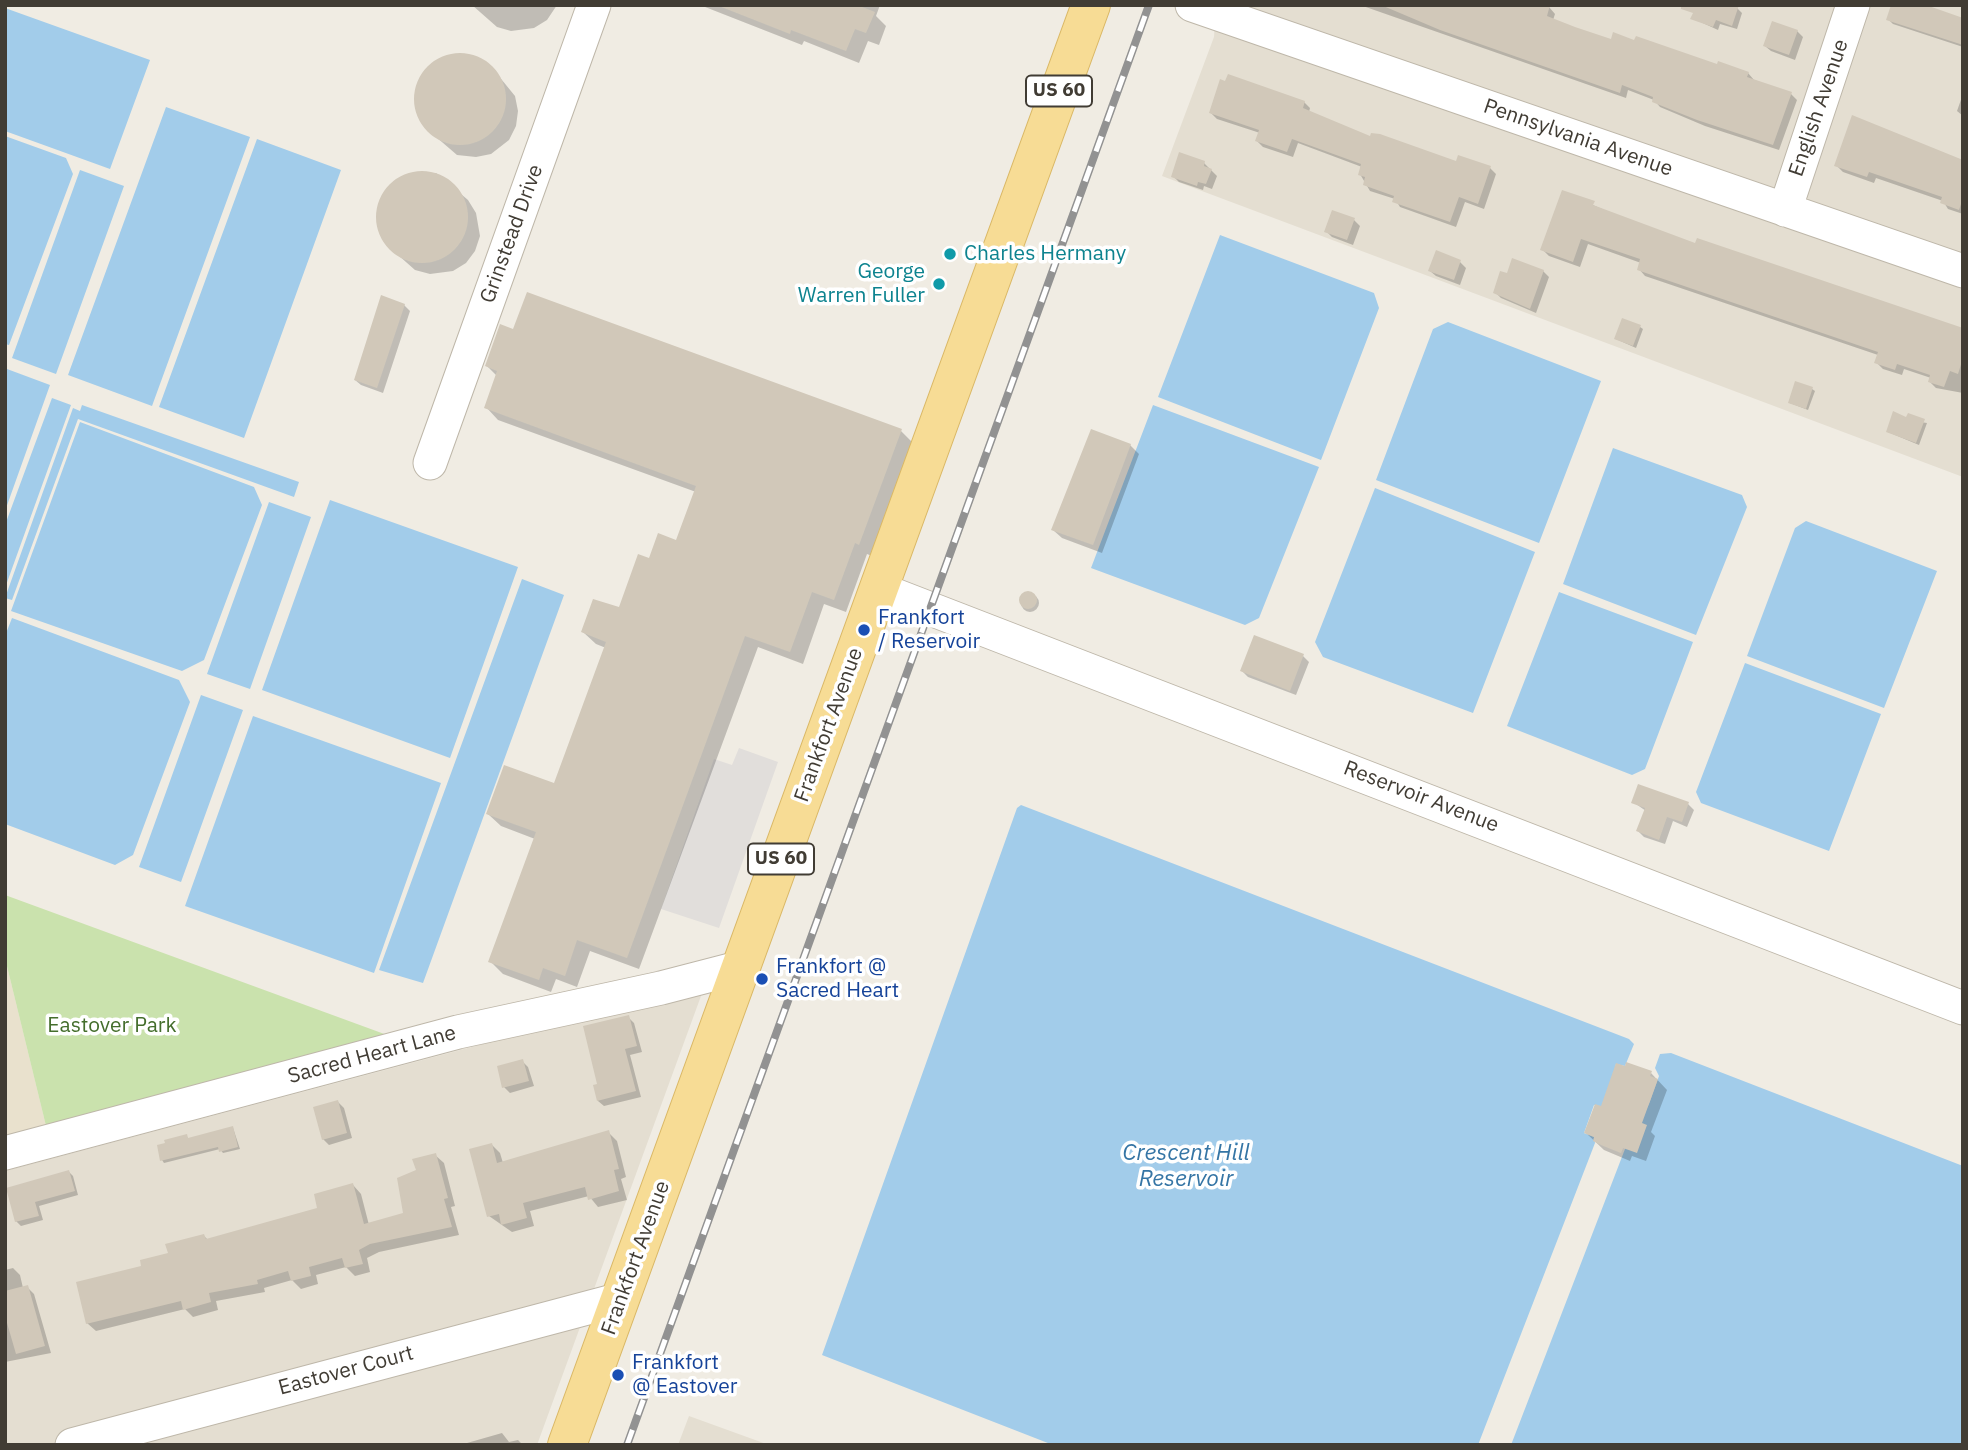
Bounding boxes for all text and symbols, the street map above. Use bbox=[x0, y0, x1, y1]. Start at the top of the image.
street label: English Avenue bbox=[1784, 36, 1854, 180]
road number: US 60 bbox=[1026, 76, 1092, 106]
street label: Pennsylvania Avenue bbox=[1480, 94, 1676, 182]
street label: Grinstead Drive bbox=[475, 161, 549, 307]
place label: Charles Hermany bbox=[964, 241, 1126, 267]
marker: Charles Hermany bbox=[942, 246, 958, 262]
place label: George Warren Fuller bbox=[798, 259, 925, 309]
marker: George Warren Fuller bbox=[931, 276, 947, 292]
place label: Frankfort / Reservoir bbox=[878, 605, 980, 655]
marker: Frankfort / Reservoir bbox=[856, 622, 872, 638]
street label: Frankfort Avenue bbox=[789, 645, 869, 805]
street label: Reservoir Avenue bbox=[1340, 756, 1502, 838]
road number: US 60 bbox=[748, 844, 814, 874]
place label: Frankfort @ Sacred Heart bbox=[776, 954, 899, 1004]
marker: Frankfort @ Sacred Heart bbox=[754, 971, 770, 987]
park label: Eastover Park bbox=[47, 1013, 177, 1039]
street label: Sacred Heart Lane bbox=[285, 1020, 459, 1090]
water label: Crescent Hill Reservoir bbox=[1122, 1139, 1250, 1193]
street label: Frankfort Avenue bbox=[596, 1178, 676, 1338]
street label: Eastover Court bbox=[276, 1341, 416, 1401]
place label: Frankfort @ Eastover bbox=[632, 1350, 737, 1400]
marker: Frankfort @ Eastover bbox=[610, 1367, 626, 1383]

